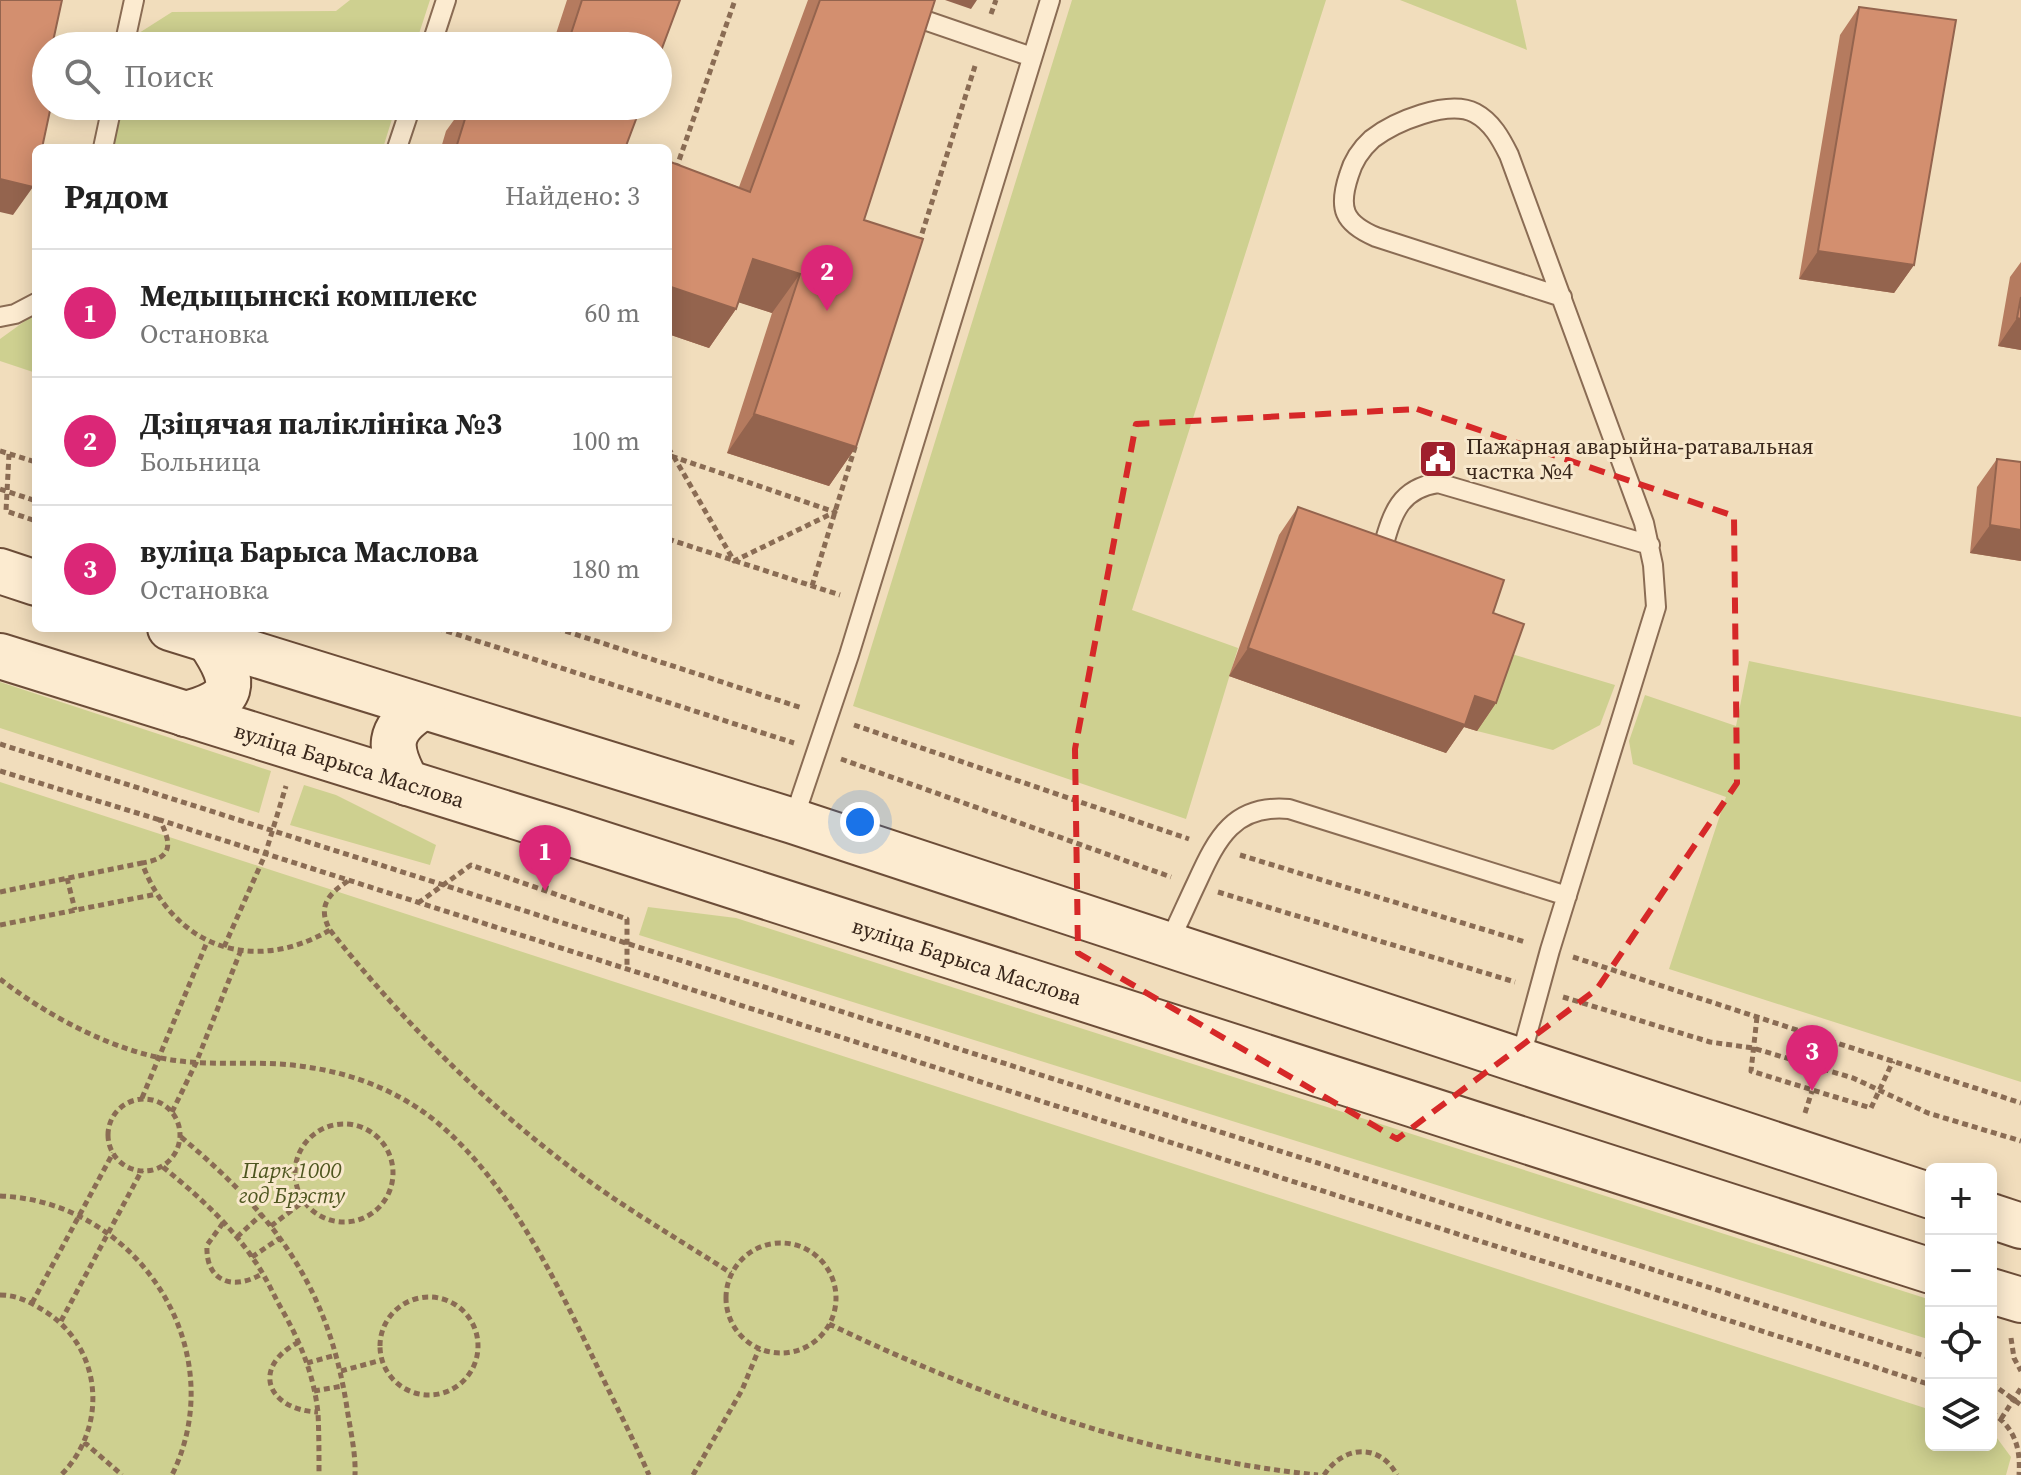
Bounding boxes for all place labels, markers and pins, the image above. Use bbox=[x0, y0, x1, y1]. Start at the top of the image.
pin: 2 bbox=[801, 245, 853, 311]
place label: Пажарная аварыйна-ратавальная частка №4 bbox=[1466, 431, 1814, 486]
public building icon: Пажарная аварыйна-ратавальная частка №4 bbox=[1417, 438, 1459, 480]
pin: 1 bbox=[519, 825, 571, 891]
pin: 3 bbox=[1786, 1025, 1838, 1091]

